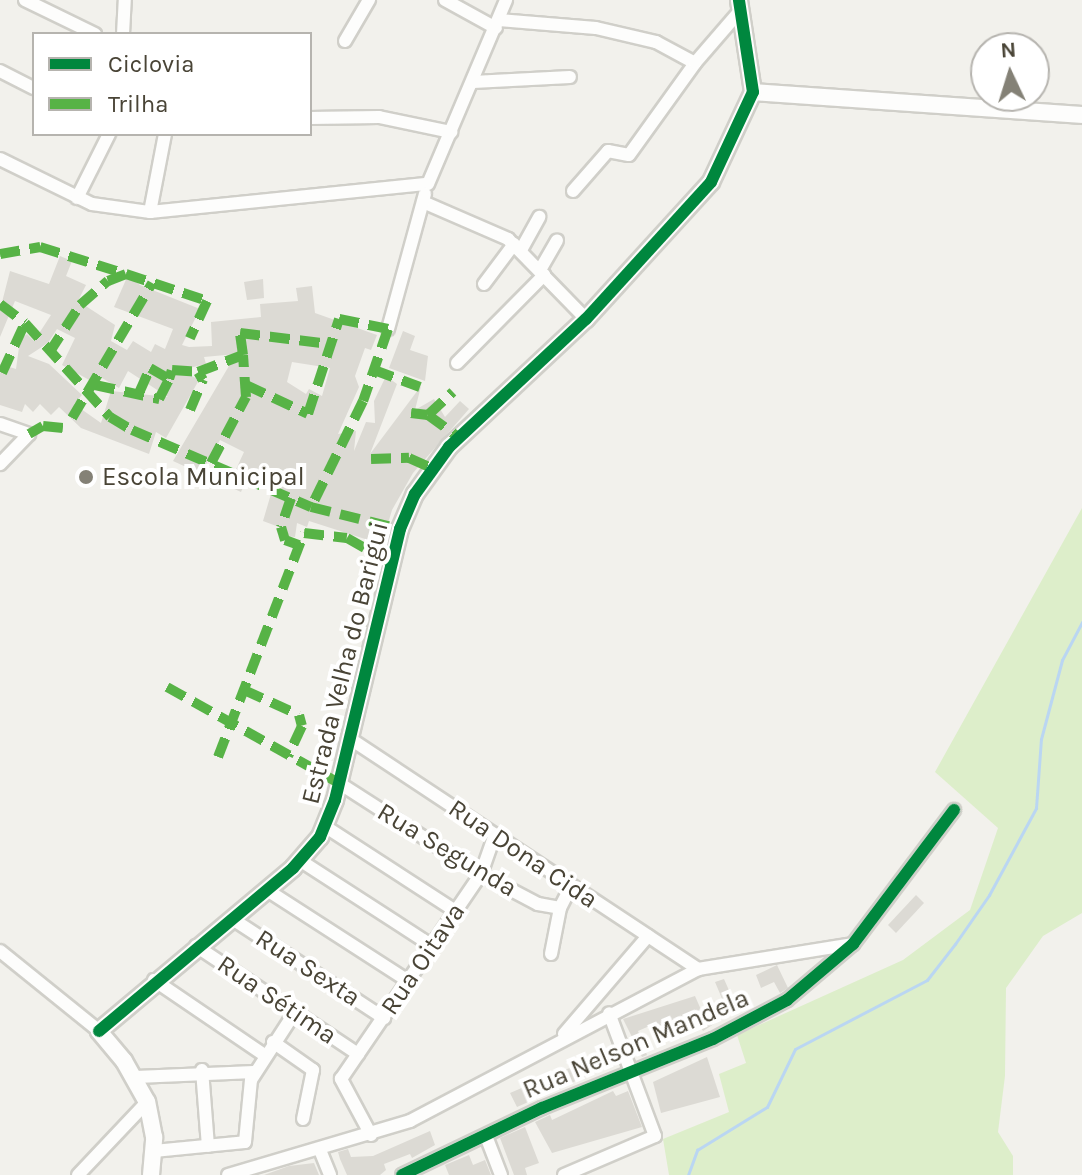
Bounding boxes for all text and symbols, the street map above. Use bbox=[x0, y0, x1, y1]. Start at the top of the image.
legend bbox=[32, 32, 312, 136]
north arrow bbox=[970, 32, 1050, 112]
text: N bbox=[1000, 37, 1017, 64]
text: Ciclovia bbox=[108, 50, 195, 78]
text: Trilha bbox=[108, 90, 169, 118]
place label: Escola Municipal bbox=[102, 461, 305, 493]
marker: Escola Municipal bbox=[77, 468, 95, 486]
street label: Estrada Velha do Barigui bbox=[295, 519, 395, 807]
street label: Rua Dona Cida bbox=[443, 793, 603, 915]
street label: Rua Segunda bbox=[372, 796, 522, 904]
street label: Rua Oitava bbox=[374, 897, 472, 1021]
street label: Rua Sexta bbox=[250, 923, 366, 1013]
street label: Rua Sétima bbox=[211, 949, 343, 1051]
street label: Rua Nelson Mandela bbox=[518, 982, 754, 1106]

